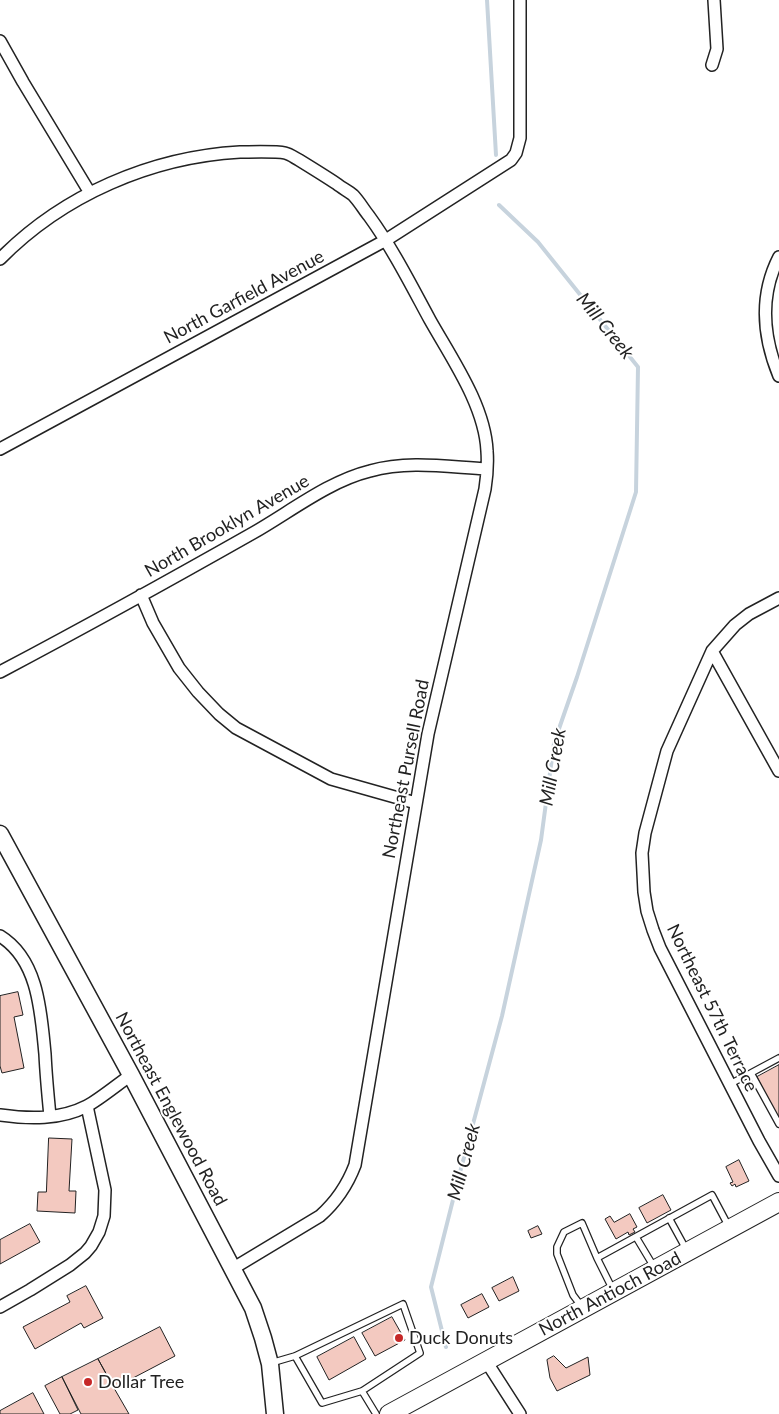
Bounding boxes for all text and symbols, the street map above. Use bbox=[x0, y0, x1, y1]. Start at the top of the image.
street label: North Garfield Avenue bbox=[160, 246, 328, 348]
water label: Mill Creek bbox=[571, 288, 639, 364]
street label: North Brooklyn Avenue bbox=[141, 470, 313, 582]
street label: Northeast Pursell Road bbox=[378, 678, 434, 860]
water label: Mill Creek bbox=[535, 726, 571, 808]
street label: Northeast 57th Terrace bbox=[662, 921, 762, 1095]
street label: Northeast Englewood Road bbox=[111, 1008, 231, 1210]
water label: Mill Creek bbox=[443, 1121, 485, 1203]
street label: North Antioch Road bbox=[535, 1247, 685, 1341]
place label: Duck Donuts bbox=[409, 1327, 513, 1349]
marker: Duck Donuts bbox=[393, 1332, 405, 1344]
place label: Dollar Tree bbox=[98, 1371, 184, 1393]
marker: Dollar Tree bbox=[82, 1376, 94, 1388]

